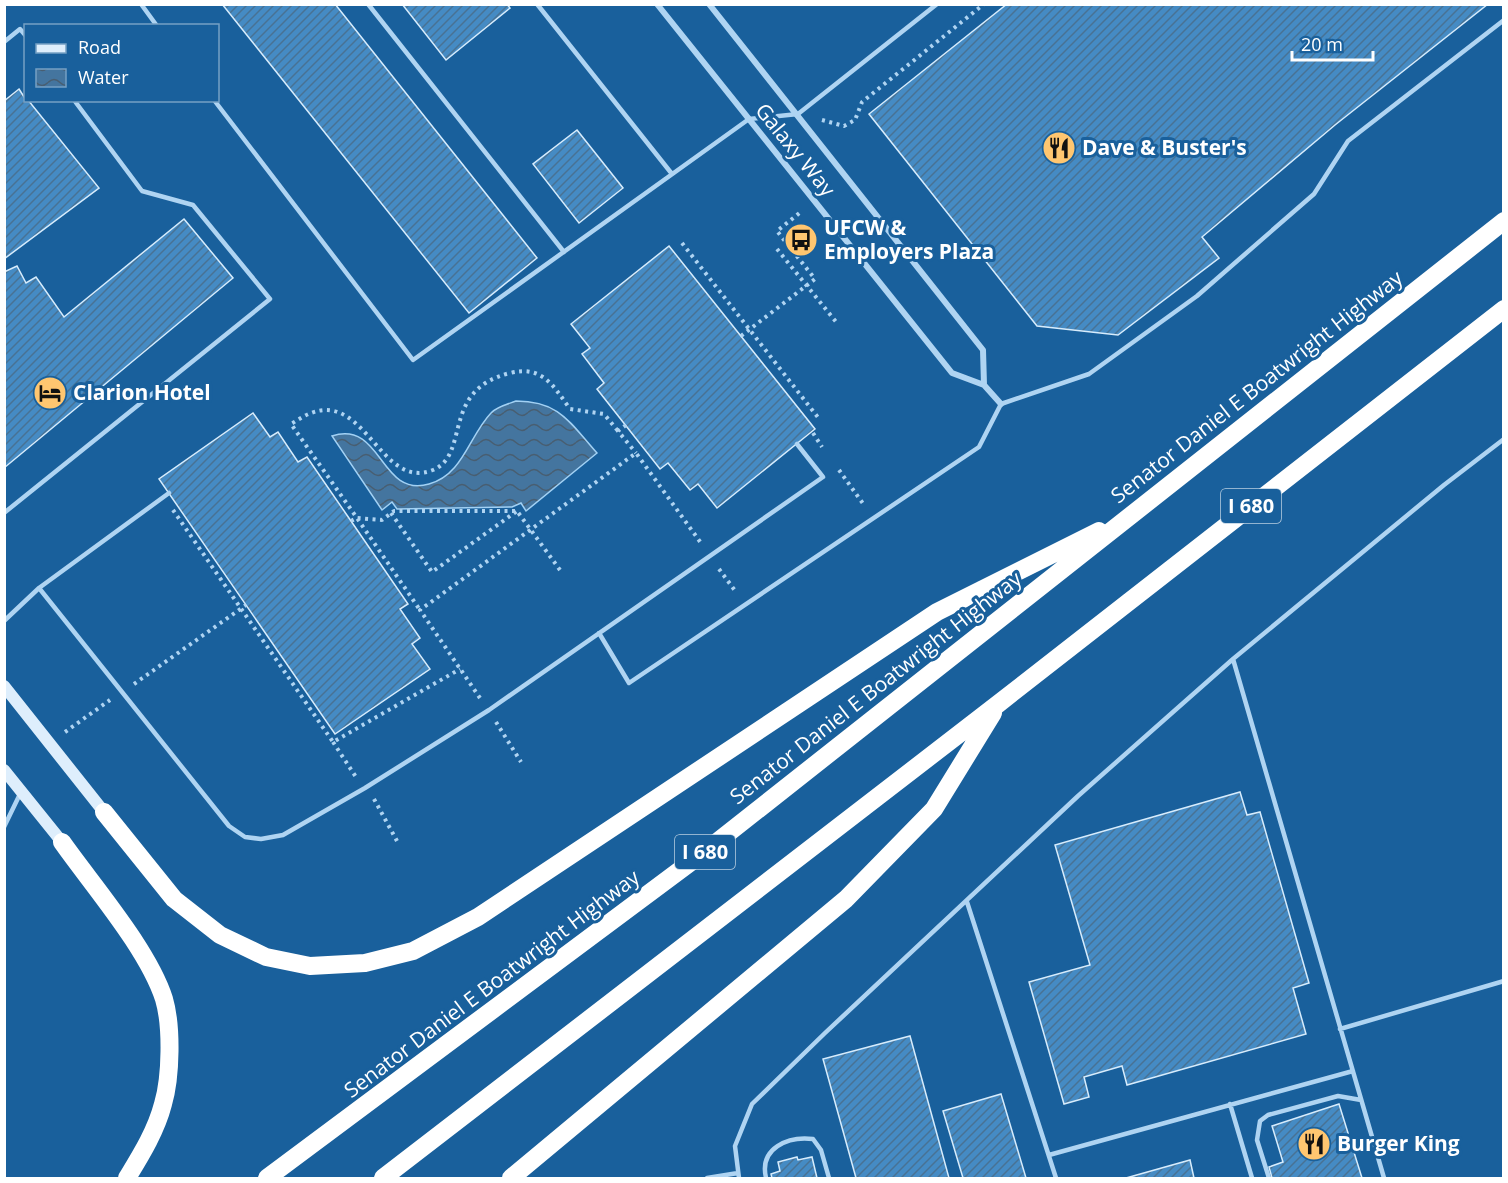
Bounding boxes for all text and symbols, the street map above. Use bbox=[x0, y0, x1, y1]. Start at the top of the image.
legend bbox=[24, 24, 219, 102]
scale bar bbox=[1292, 24, 1373, 62]
text: 20 m bbox=[1301, 32, 1343, 56]
text: Road bbox=[78, 35, 121, 59]
text: Water bbox=[78, 65, 129, 89]
street label: Galaxy Way bbox=[750, 97, 842, 202]
restaurant icon: Dave & Buster's bbox=[1041, 130, 1077, 166]
place label: Dave & Buster's bbox=[1082, 133, 1247, 161]
place label: UFCW & Employers Plaza bbox=[824, 213, 994, 265]
bus stop icon: UFCW & Employers Plaza bbox=[783, 222, 819, 258]
street label: Senator Daniel E Boatwright Highway bbox=[1105, 263, 1408, 509]
hotel icon: Clarion Hotel bbox=[32, 375, 68, 411]
place label: Clarion Hotel bbox=[73, 378, 211, 406]
road number: I 680 bbox=[1221, 489, 1281, 523]
street label: Senator Daniel E Boatwright Highway bbox=[724, 564, 1027, 810]
road number: I 680 bbox=[675, 835, 735, 869]
street label: Senator Daniel E Boatwright Highway bbox=[338, 862, 645, 1104]
restaurant icon: Burger King bbox=[1296, 1126, 1332, 1162]
place label: Burger King bbox=[1337, 1129, 1460, 1157]

